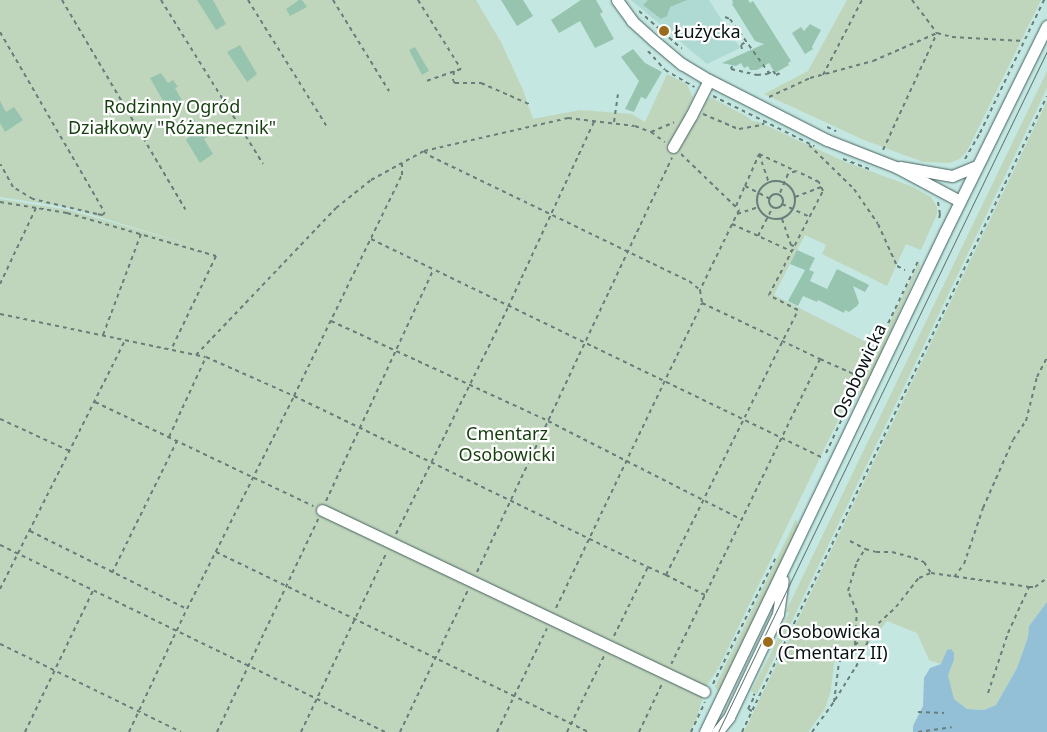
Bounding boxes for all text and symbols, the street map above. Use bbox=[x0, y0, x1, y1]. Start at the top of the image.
place label: Łużycka bbox=[674, 20, 741, 42]
marker: Łużycka bbox=[658, 25, 670, 37]
park label: Rodzinny Ogród Działkowy "Różanecznik" bbox=[68, 96, 276, 138]
street label: Osobowicka bbox=[828, 320, 890, 422]
park label: Cmentarz Osobowicki bbox=[459, 423, 555, 466]
place label: Osobowicka (Cmentarz II) bbox=[778, 621, 888, 664]
marker: Osobowicka (Cmentarz II) bbox=[762, 636, 774, 648]

